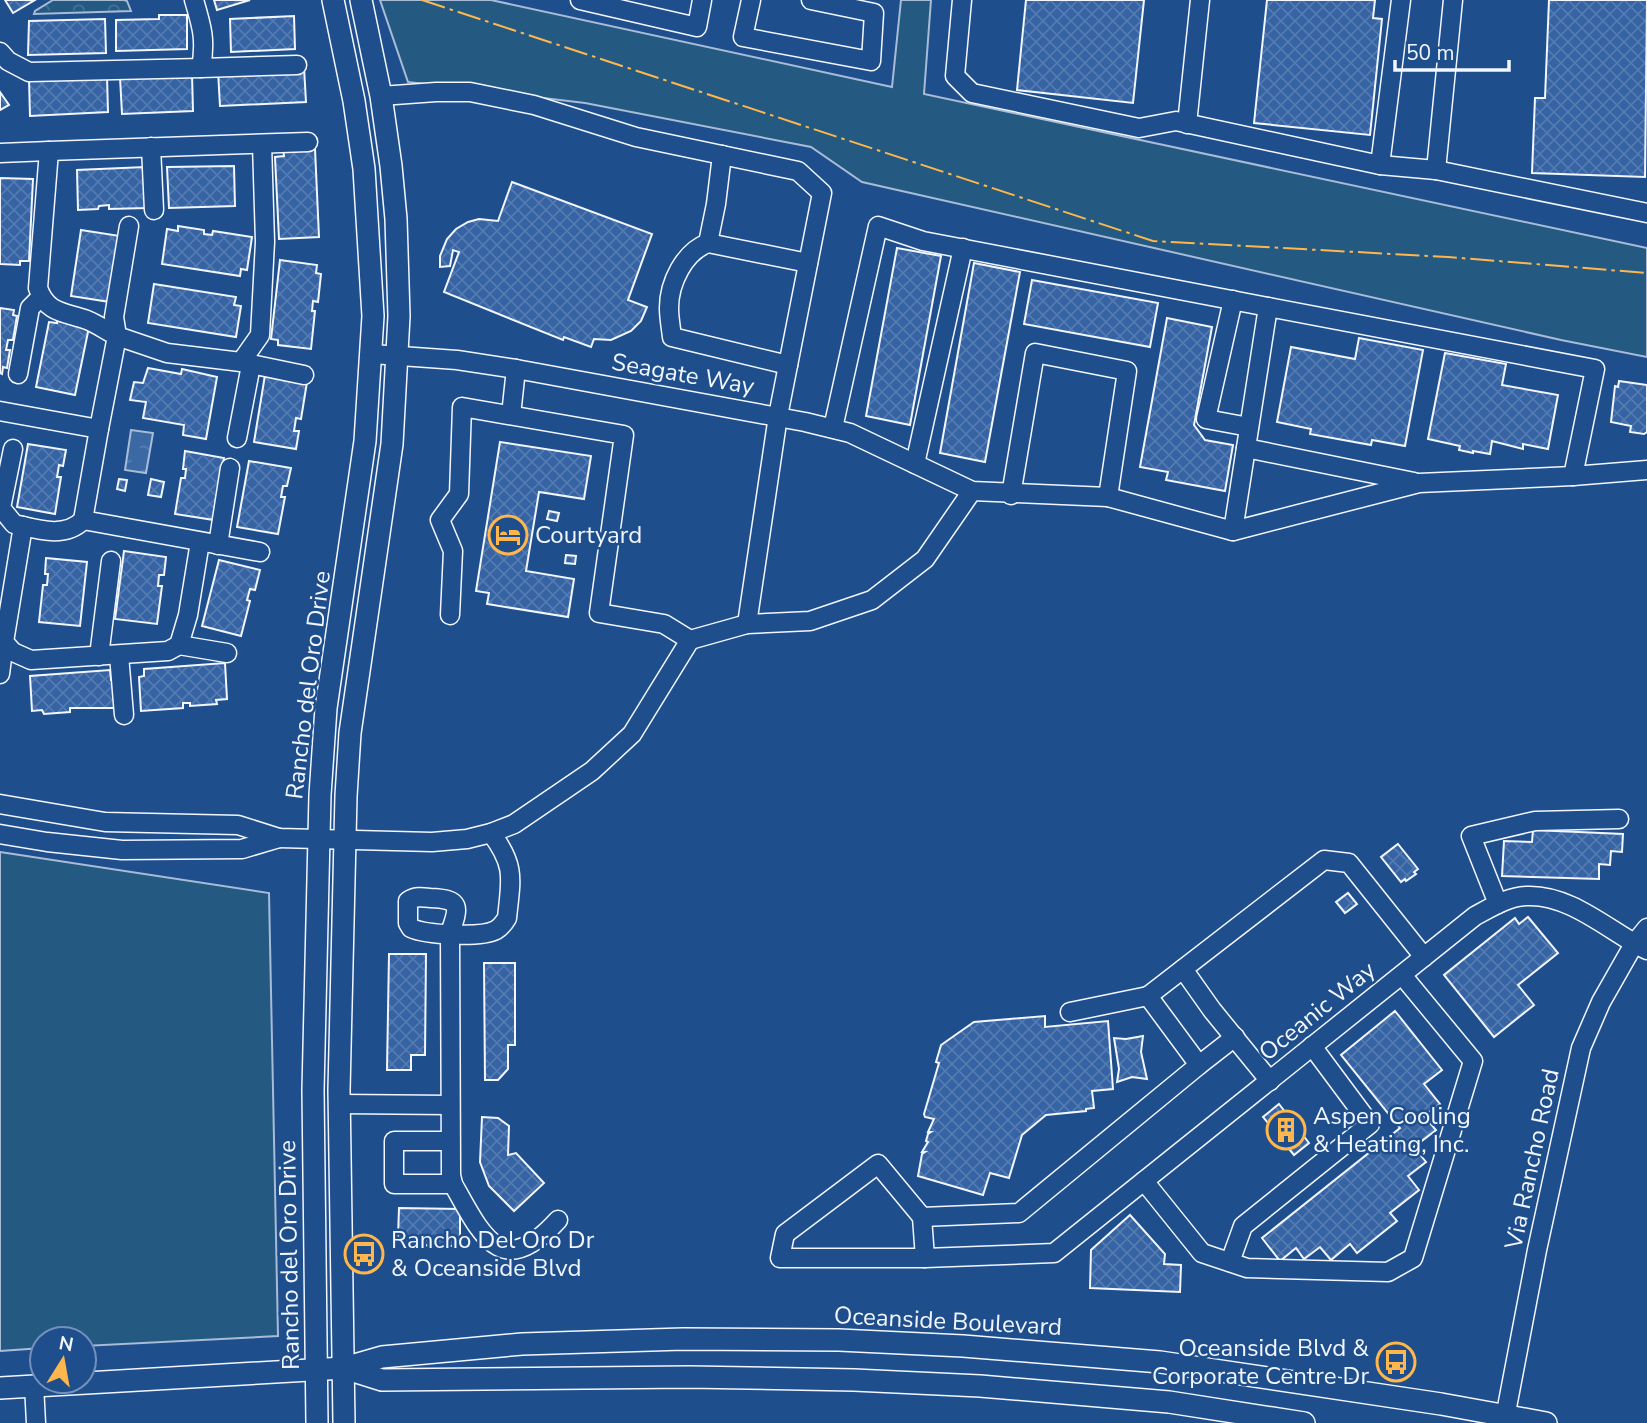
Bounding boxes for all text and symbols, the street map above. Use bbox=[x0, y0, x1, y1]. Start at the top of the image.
scale bar bbox=[1395, 28, 1509, 72]
text: 50 m bbox=[1406, 39, 1455, 67]
street label: Seagate Way bbox=[609, 346, 757, 402]
hotel icon: Courtyard bbox=[487, 514, 529, 556]
place label: Courtyard bbox=[535, 519, 642, 551]
street label: Rancho del Oro Drive bbox=[278, 569, 338, 801]
street label: Oceanic Way bbox=[1252, 954, 1382, 1068]
street label: Via Rancho Road bbox=[1497, 1066, 1567, 1253]
place label: Aspen Cooling & Heating, Inc. bbox=[1313, 1100, 1471, 1160]
building icon: Aspen Cooling & Heating, Inc. bbox=[1265, 1109, 1307, 1151]
street label: Rancho del Oro Drive bbox=[271, 1140, 307, 1370]
place label: Rancho Del Oro Dr & Oceanside Blvd bbox=[391, 1224, 595, 1284]
bus stop icon: Rancho Del Oro Dr & Oceanside Blvd bbox=[343, 1233, 385, 1275]
street label: Oceanside Boulevard bbox=[833, 1299, 1063, 1343]
north arrow bbox=[28, 1325, 98, 1395]
text: N bbox=[57, 1330, 76, 1358]
place label: Oceanside Blvd & Corporate Centre Dr bbox=[1152, 1332, 1369, 1392]
bus stop icon: Oceanside Blvd & Corporate Centre Dr bbox=[1375, 1341, 1417, 1383]

